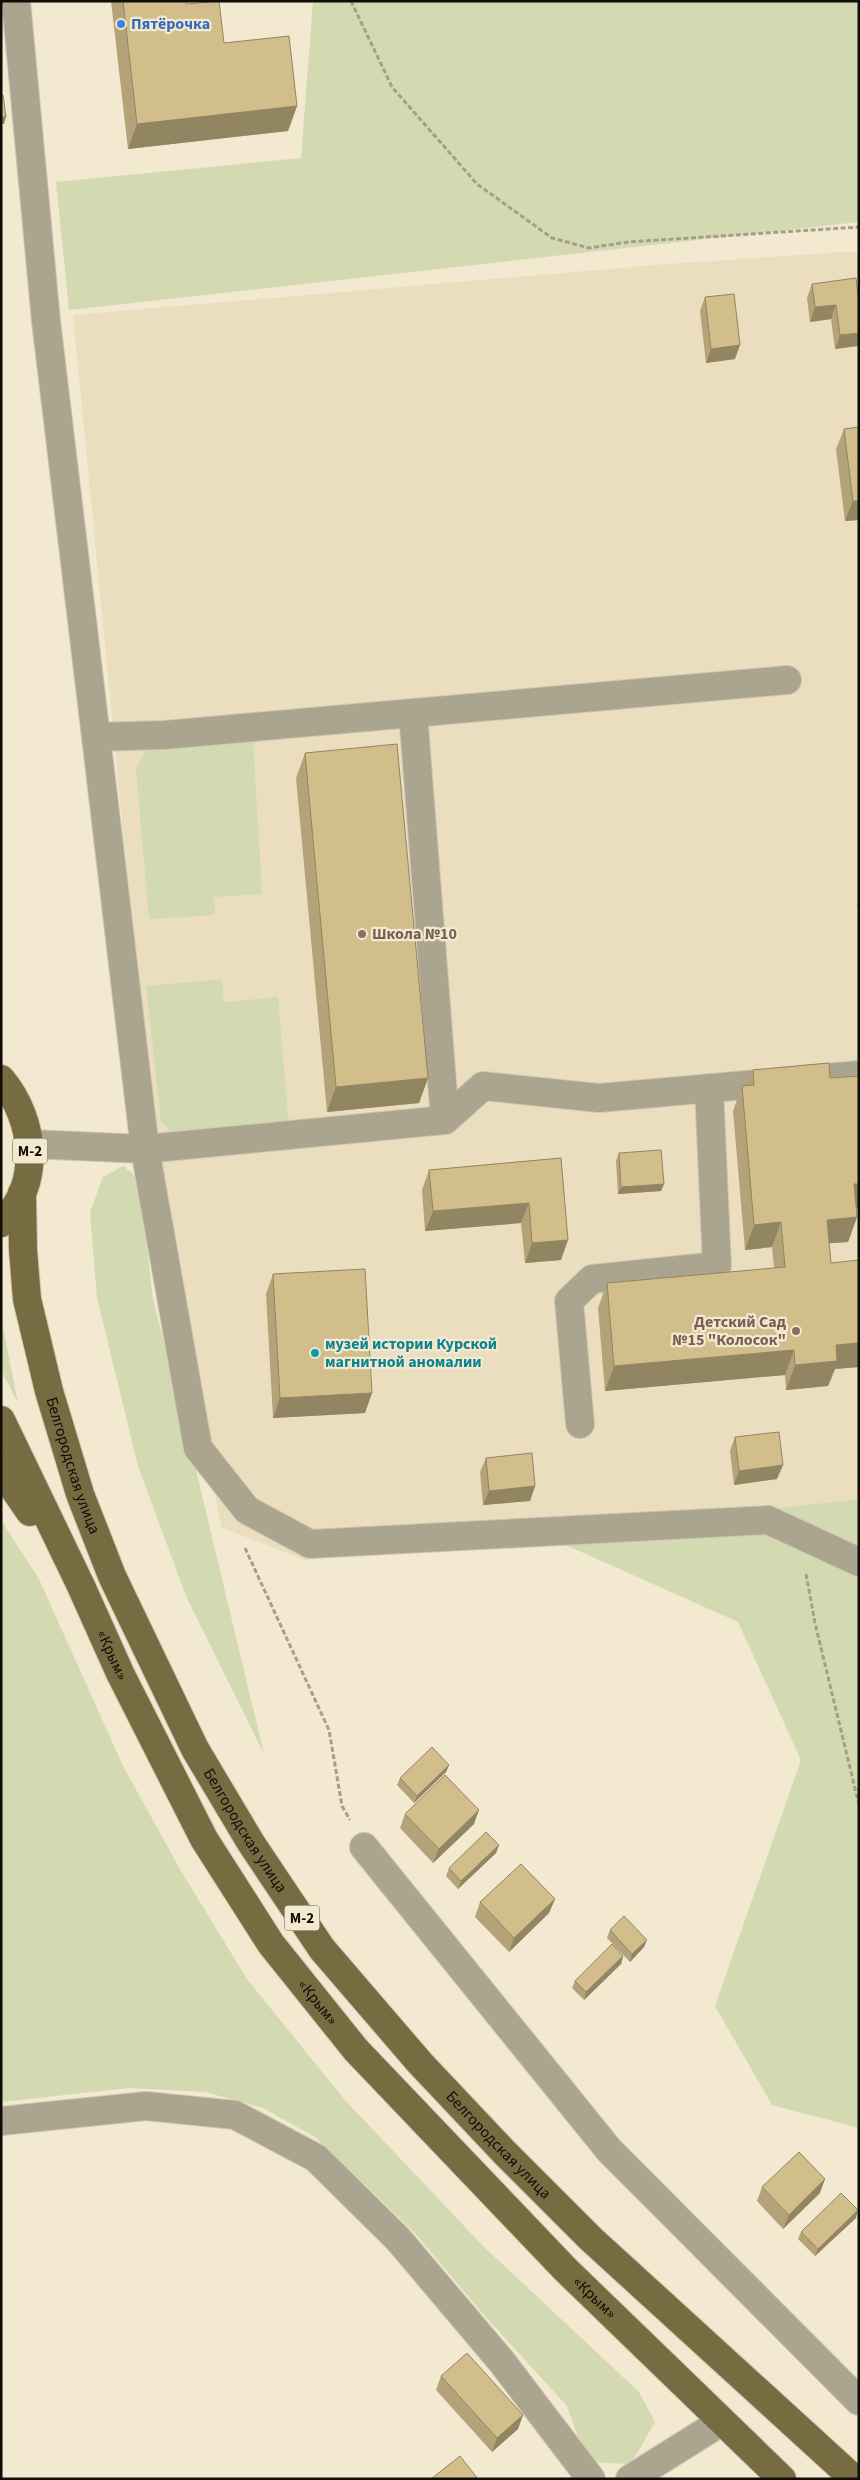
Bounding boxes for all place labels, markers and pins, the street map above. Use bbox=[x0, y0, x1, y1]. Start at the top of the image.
place label: Пятёрочка bbox=[131, 13, 210, 35]
marker: Пятёрочка bbox=[115, 18, 127, 30]
place label: Школа №10 bbox=[372, 923, 457, 945]
marker: Школа №10 bbox=[356, 928, 368, 940]
place label: Детский Сад №15 "Колосок" bbox=[672, 1311, 787, 1351]
marker: Детский Сад №15 "Колосок" bbox=[790, 1325, 802, 1337]
place label: музей истории Курской магнитной аномалии bbox=[325, 1333, 497, 1373]
marker: музей истории Курской магнитной аномалии bbox=[309, 1347, 321, 1359]

